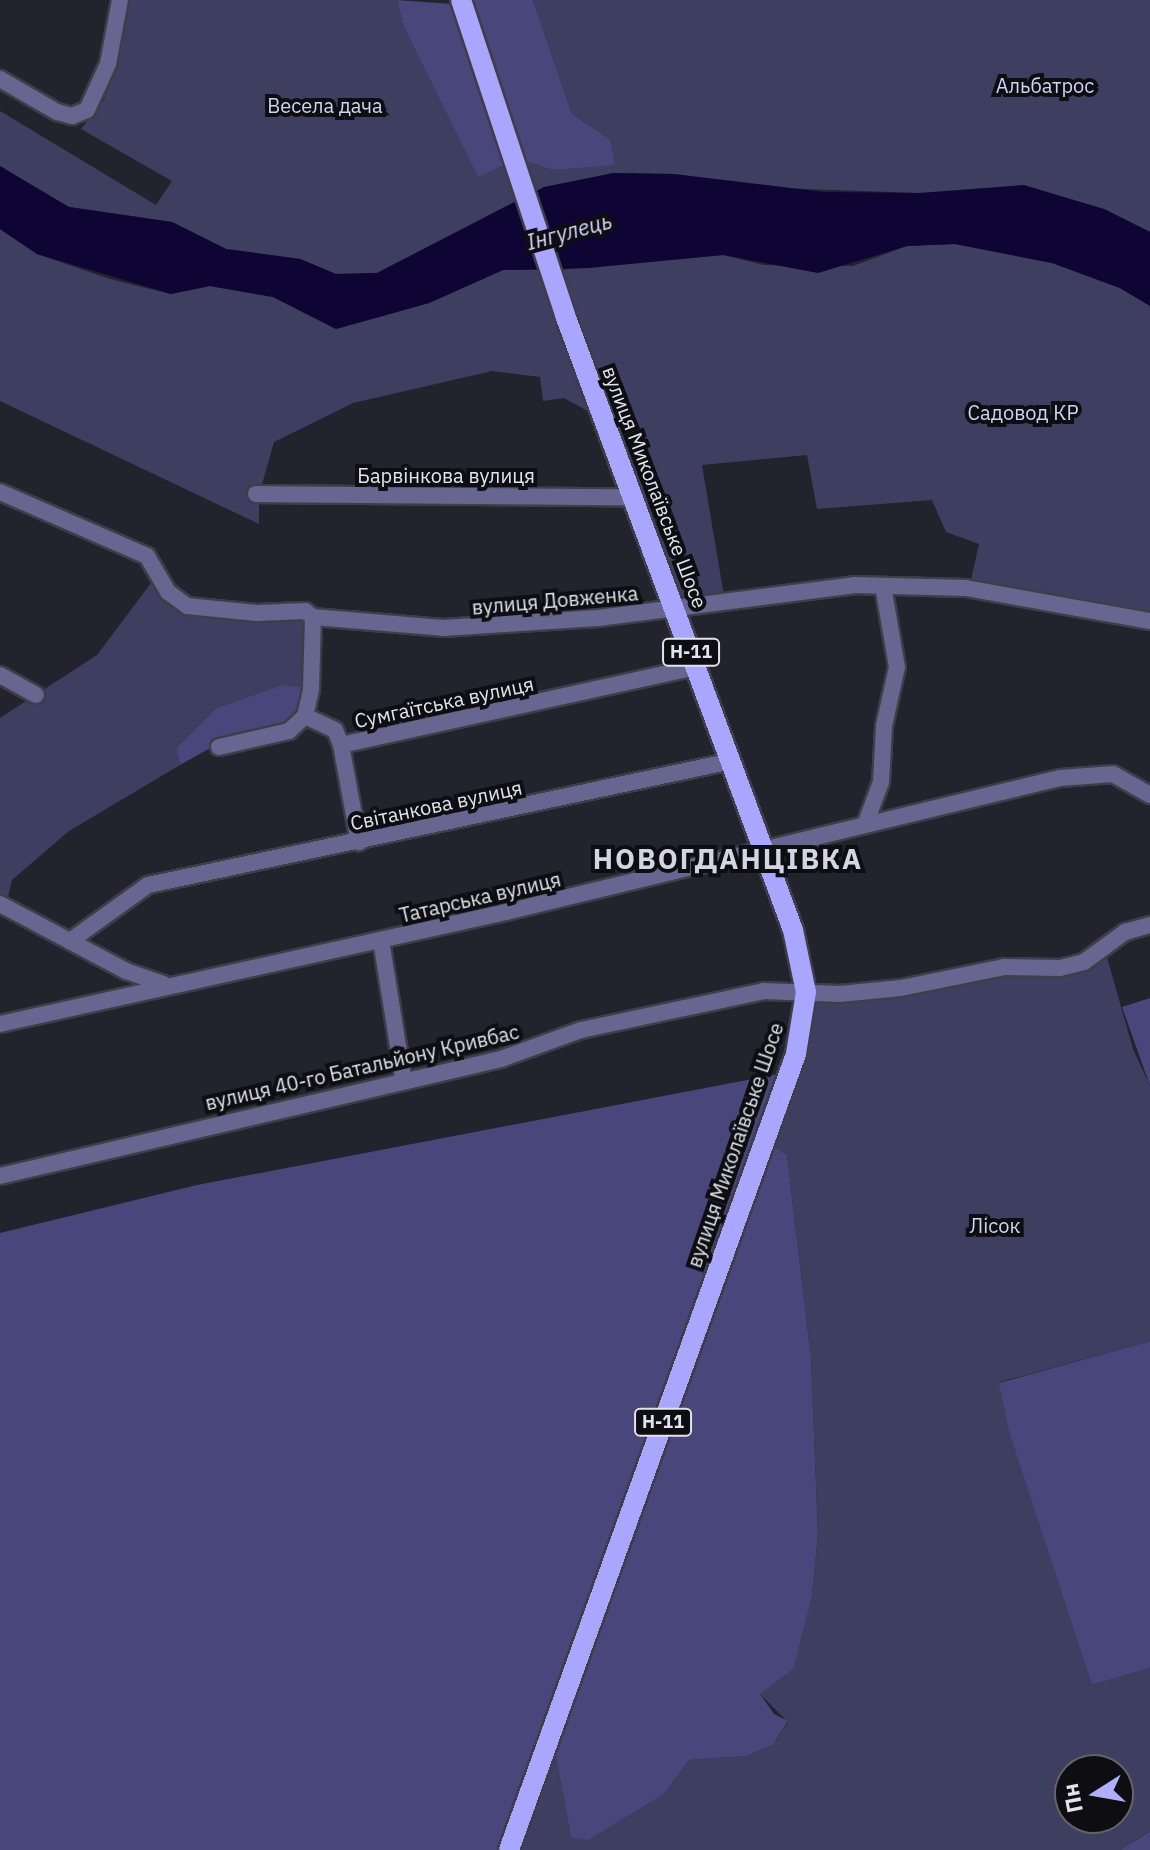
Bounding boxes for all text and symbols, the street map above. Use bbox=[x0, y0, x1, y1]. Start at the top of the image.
park label: Альбатрос bbox=[996, 73, 1094, 97]
park label: Весела дача bbox=[267, 93, 383, 117]
water label: Інгулець bbox=[523, 207, 615, 255]
street label: вулиця Миколаївське Шосе bbox=[598, 363, 712, 611]
park label: Садовод КР bbox=[967, 400, 1079, 424]
street label: Барвінкова вулиця bbox=[357, 463, 535, 487]
street label: вулиця Довженка bbox=[471, 581, 639, 619]
road number: Н-11 bbox=[661, 638, 721, 666]
street label: Сумгаїтська вулиця bbox=[352, 671, 536, 733]
street label: Світанкова вулиця bbox=[348, 775, 524, 835]
district label: НОВОГДАНЦІВКА bbox=[593, 842, 863, 876]
street label: Татарська вулиця bbox=[397, 867, 563, 927]
street label: вулиця 40-го Батальйону Кривбас bbox=[203, 1019, 521, 1115]
street label: вулиця Миколаївське Шосе bbox=[682, 1020, 788, 1270]
park label: Лісок bbox=[970, 1213, 1020, 1237]
road number: Н-11 bbox=[633, 1408, 693, 1436]
north arrow bbox=[1054, 1754, 1134, 1834]
text: Пн bbox=[1055, 1781, 1089, 1815]

